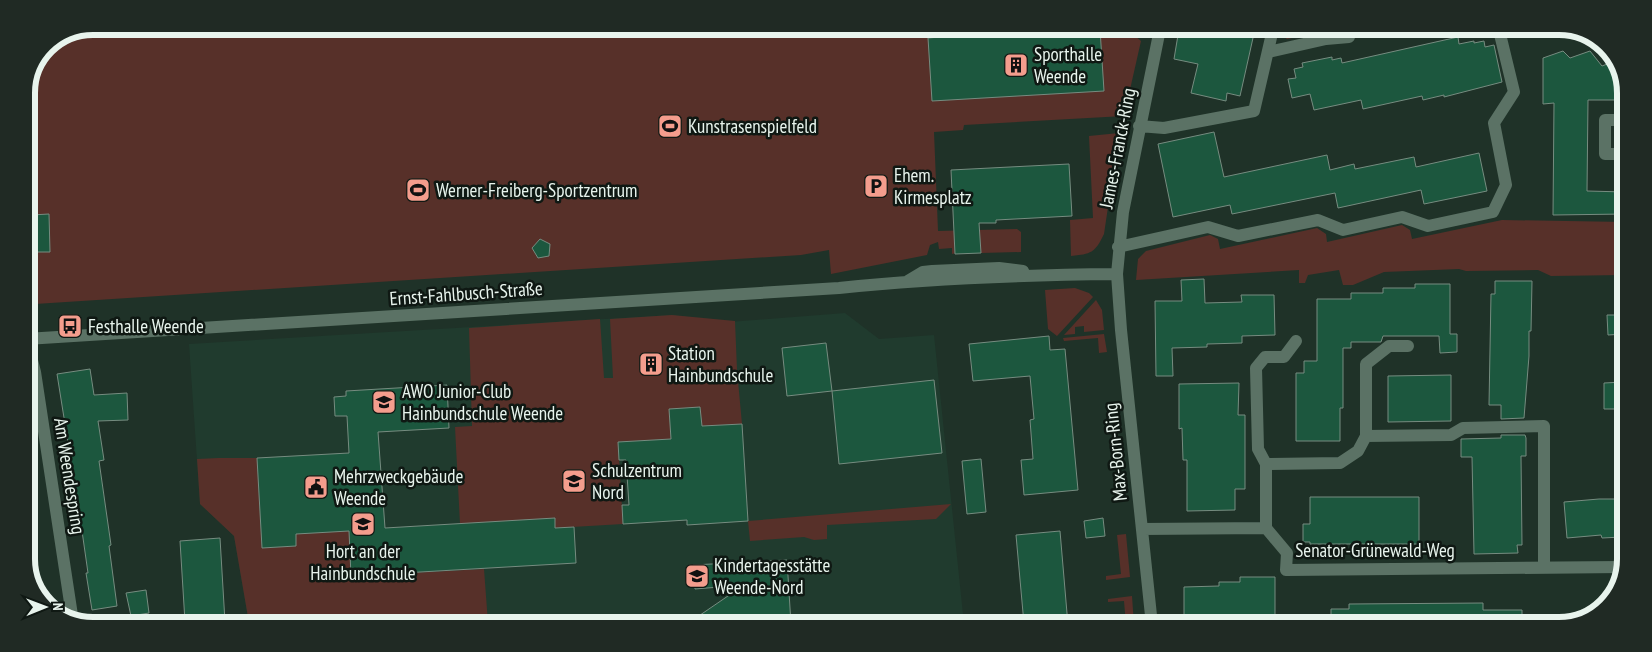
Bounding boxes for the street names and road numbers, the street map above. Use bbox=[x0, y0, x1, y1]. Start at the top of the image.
street label: James-Franck-Ring bbox=[1093, 86, 1140, 211]
street label: Ernst-Fahlbusch-Straße bbox=[389, 276, 544, 310]
street label: Max-Born-Ring bbox=[1098, 402, 1132, 502]
street label: Am Weendespring bbox=[49, 416, 91, 536]
street label: Senator-Grünewald-Weg bbox=[1295, 538, 1455, 562]

